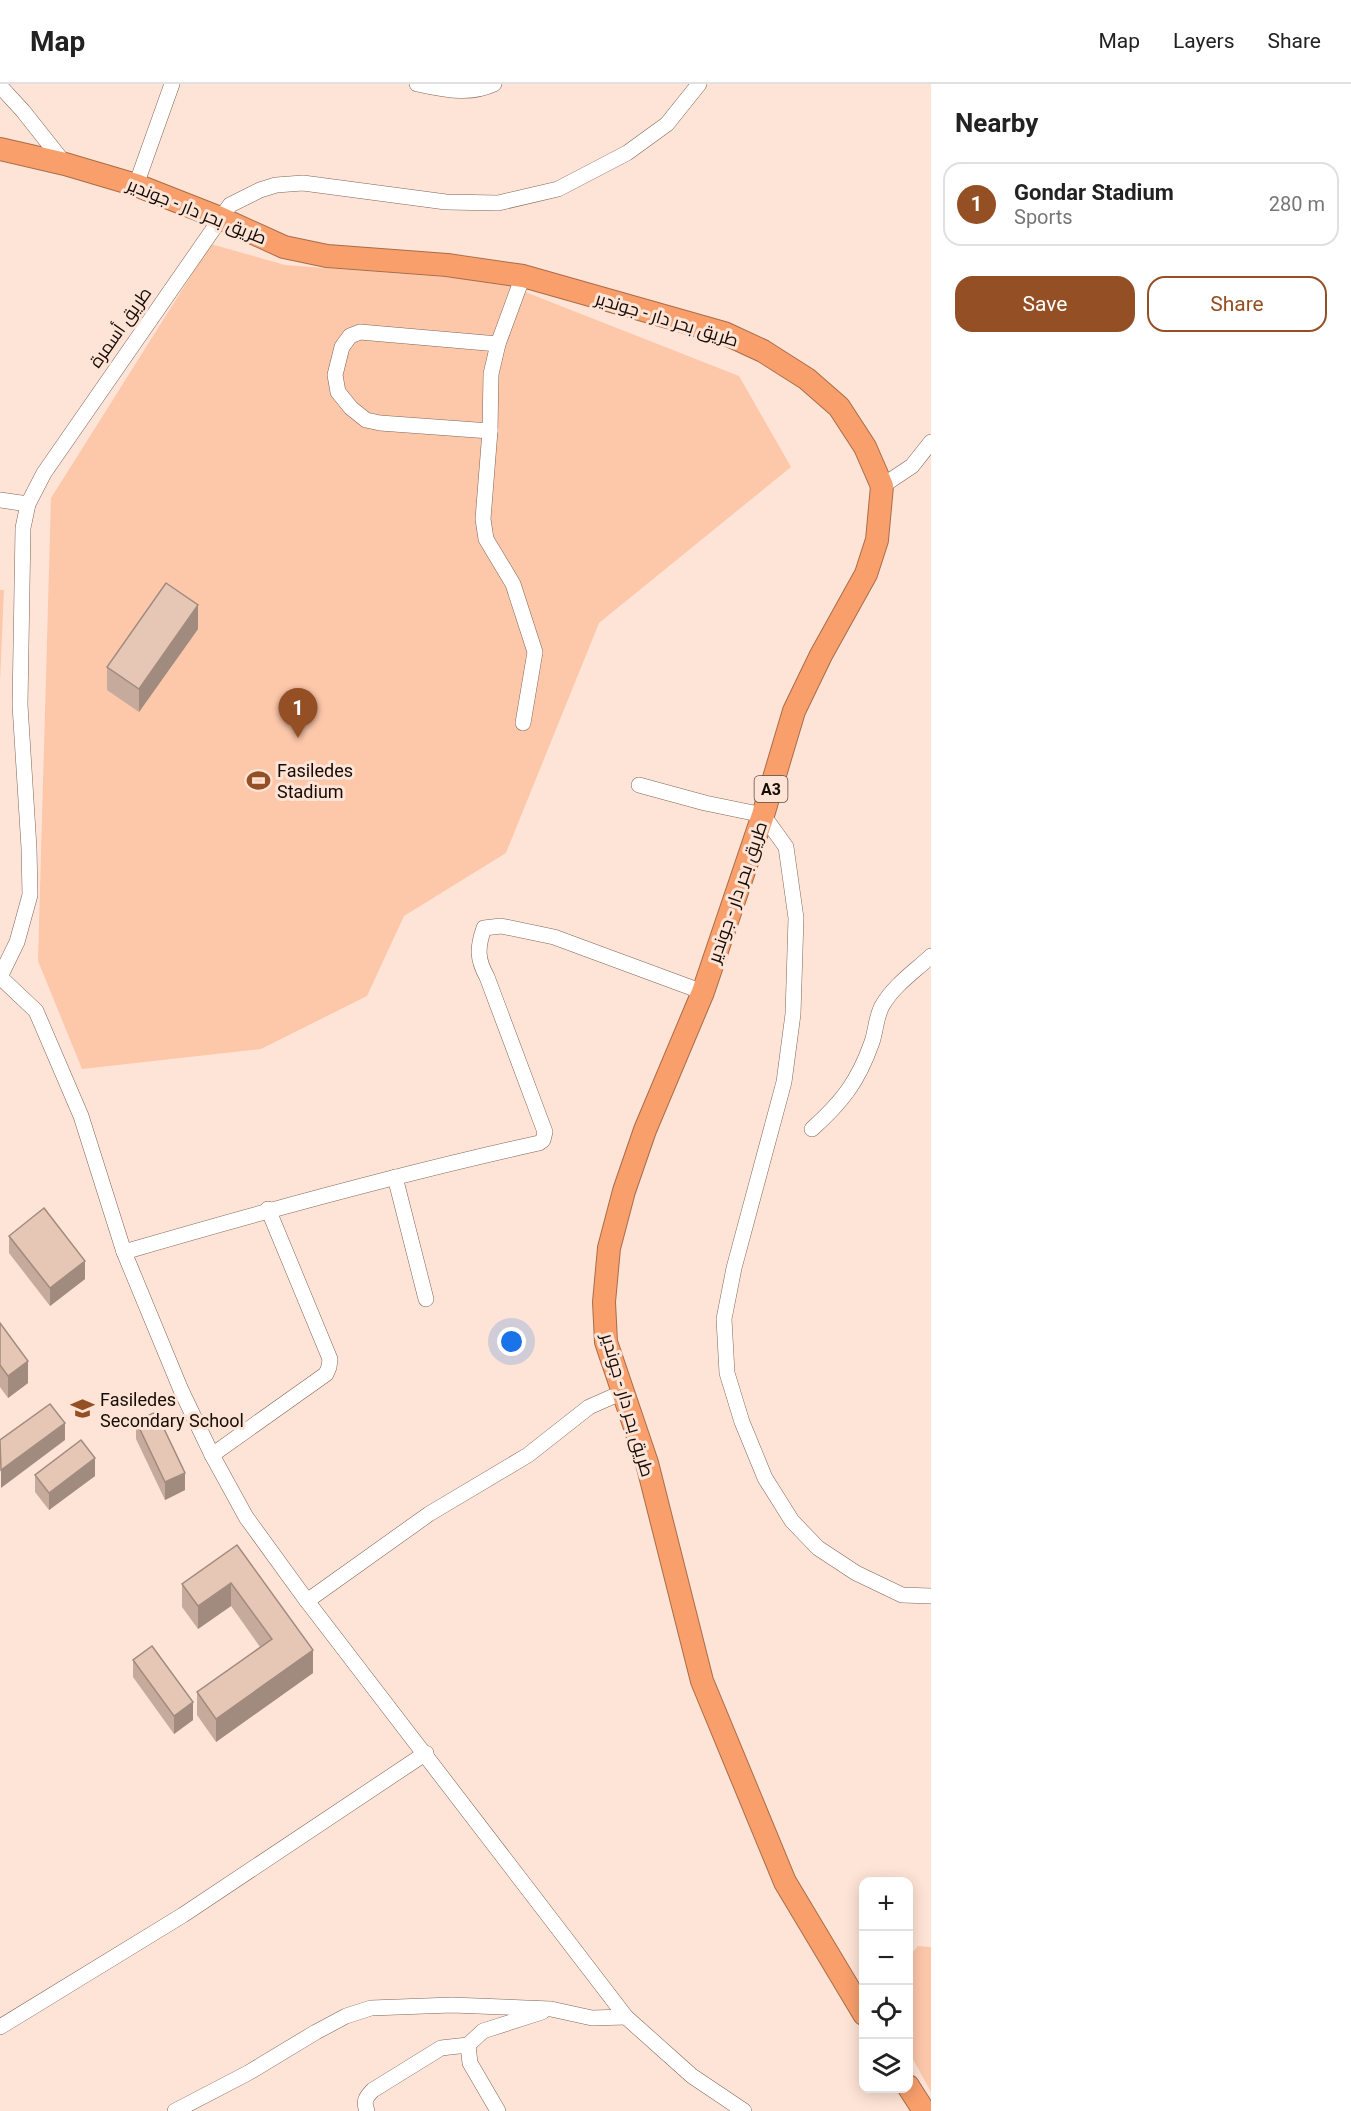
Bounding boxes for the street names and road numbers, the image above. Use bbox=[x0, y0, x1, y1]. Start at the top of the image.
street label: طريق بحر دار - جوندير bbox=[123, 173, 270, 250]
street label: طريق أسمرة bbox=[85, 283, 157, 372]
street label: طريق بحر دار - جوندير bbox=[591, 287, 741, 353]
road number: A3 bbox=[754, 776, 788, 802]
street label: طريق بحر دار - جوندير bbox=[703, 818, 773, 967]
street label: طريق بحر دار - جوندير bbox=[595, 1330, 659, 1480]

